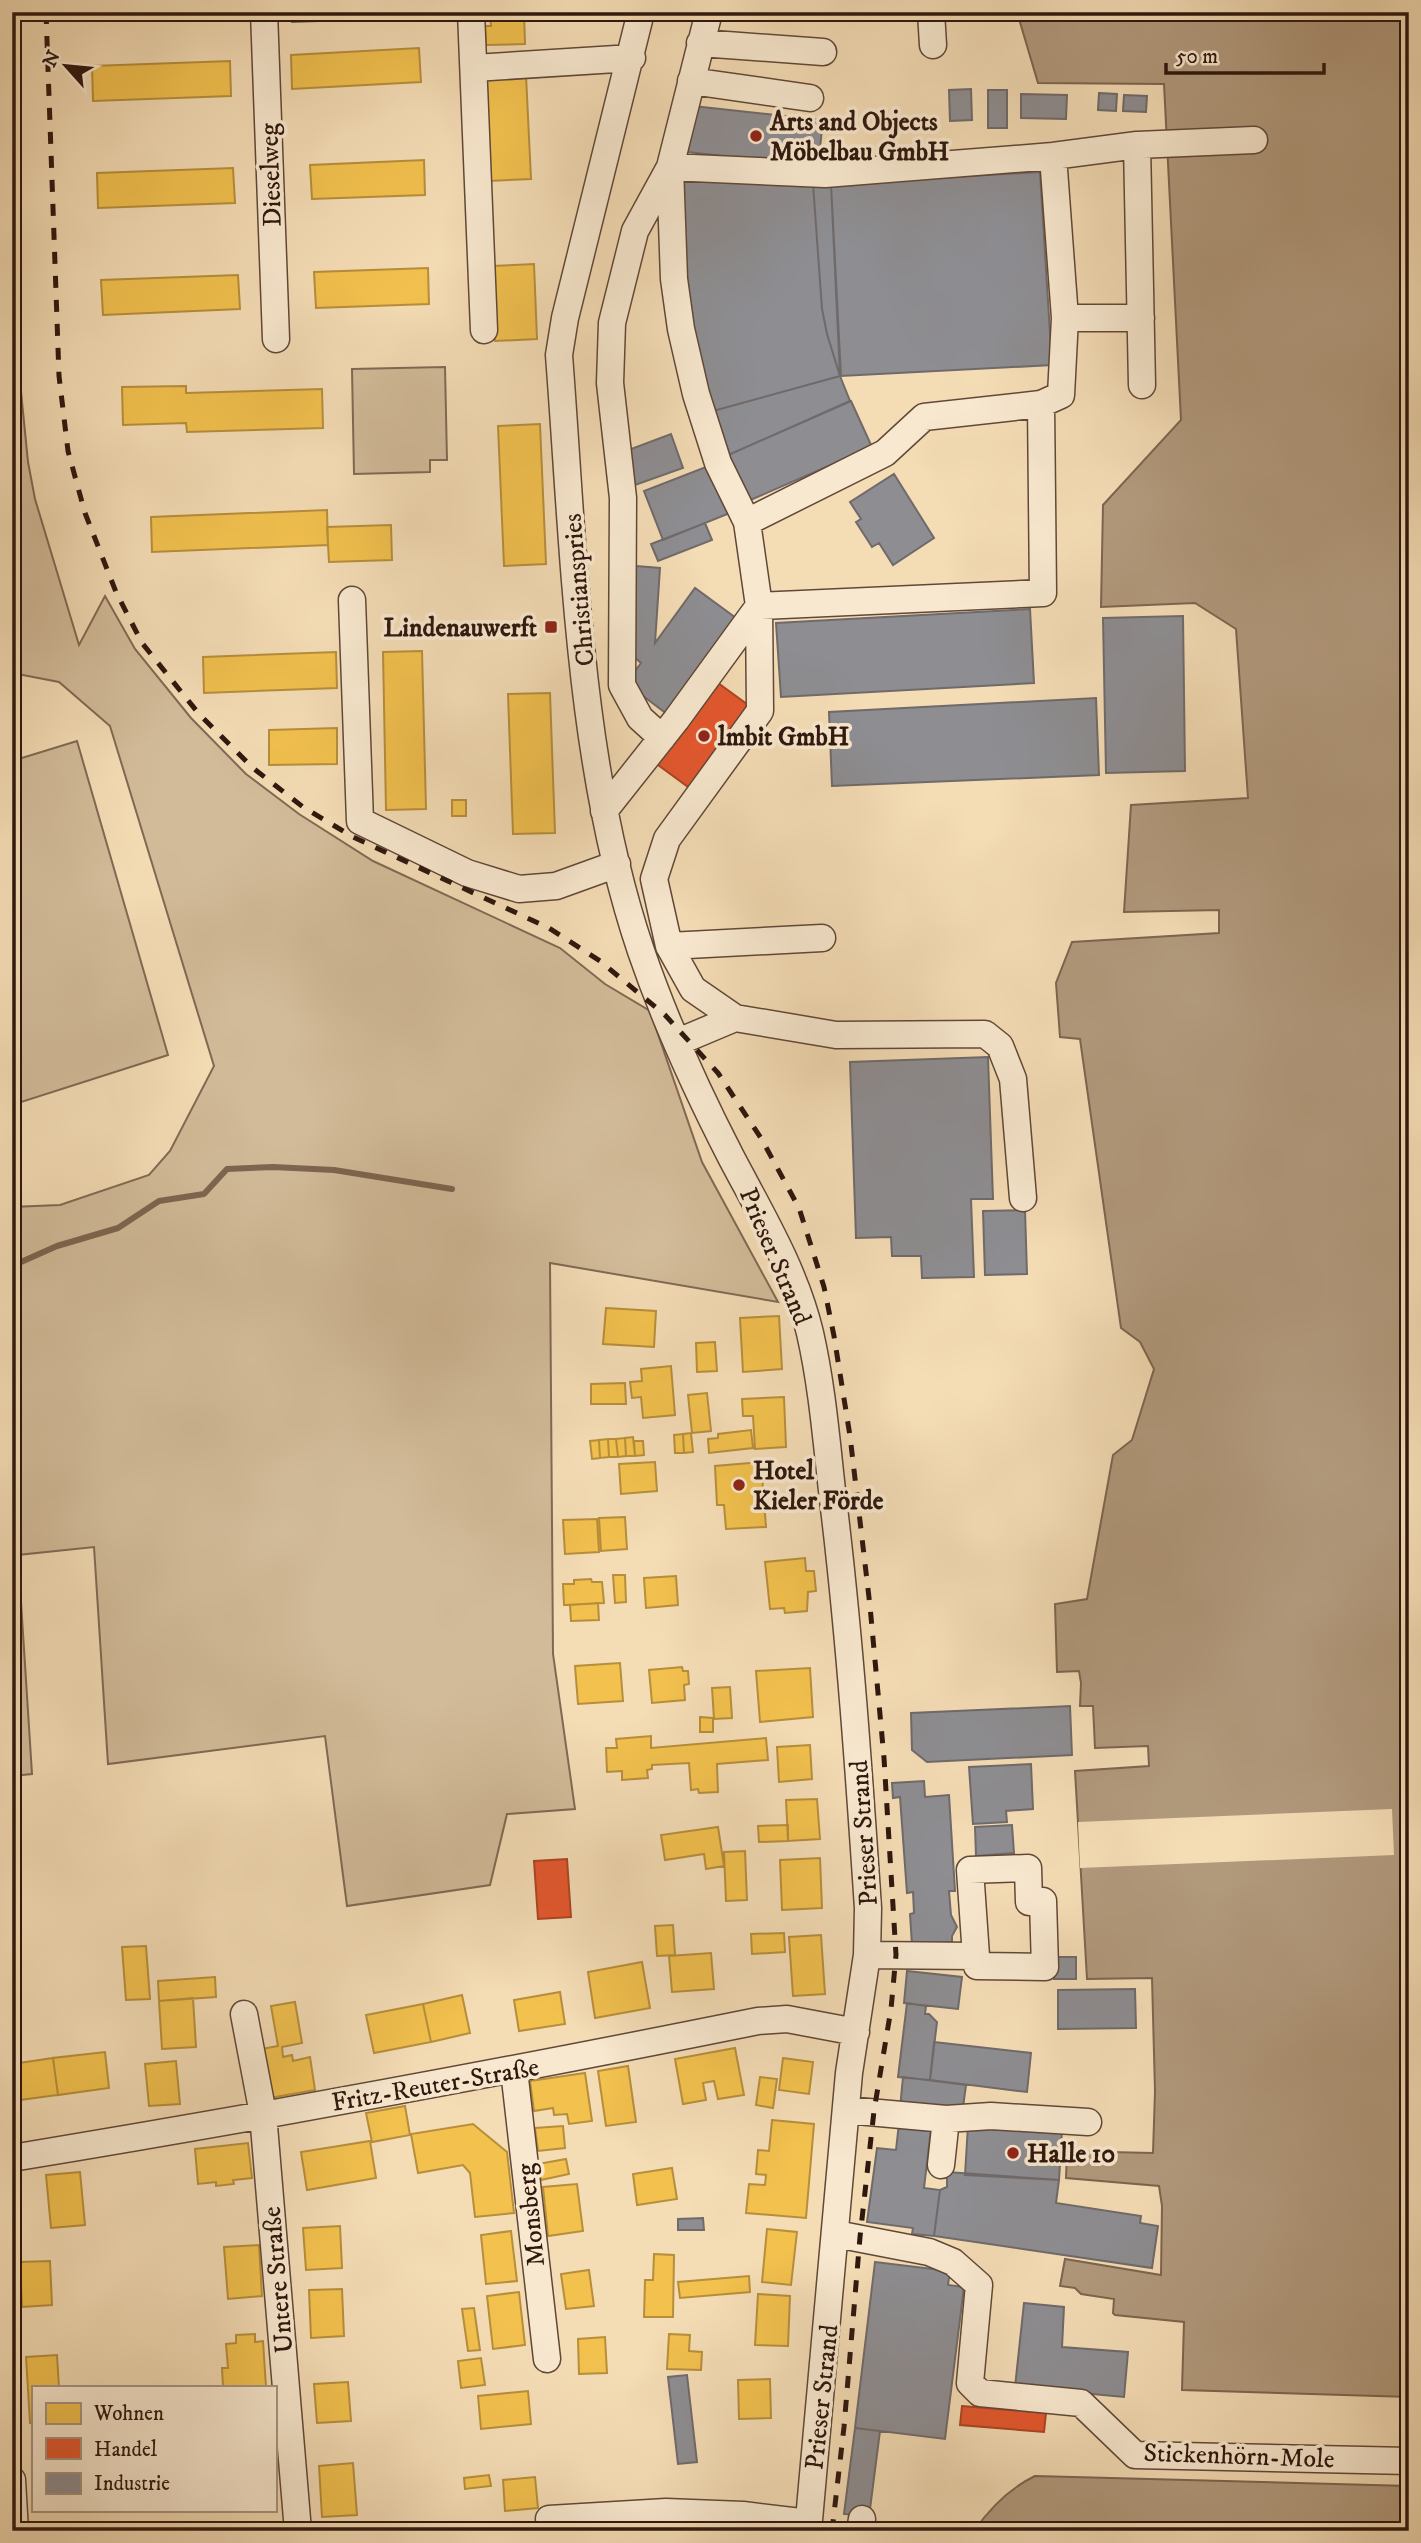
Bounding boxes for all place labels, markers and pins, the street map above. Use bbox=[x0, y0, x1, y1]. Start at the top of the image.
place label: Arts and Objects Möbelbau GmbH bbox=[769, 106, 950, 169]
marker: Arts and Objects Möbelbau GmbH bbox=[748, 128, 764, 144]
place label: Lindenauwerft bbox=[384, 612, 538, 645]
marker: Lindenauwerft bbox=[543, 619, 559, 635]
place label: lmbit GmbH bbox=[717, 721, 849, 754]
marker: lmbit GmbH bbox=[696, 728, 712, 744]
place label: Hotel Kieler Förde bbox=[753, 1455, 884, 1518]
marker: Hotel Kieler Förde bbox=[731, 1477, 747, 1493]
place label: Halle 10 bbox=[1027, 2138, 1115, 2171]
marker: Halle 10 bbox=[1005, 2145, 1021, 2161]

